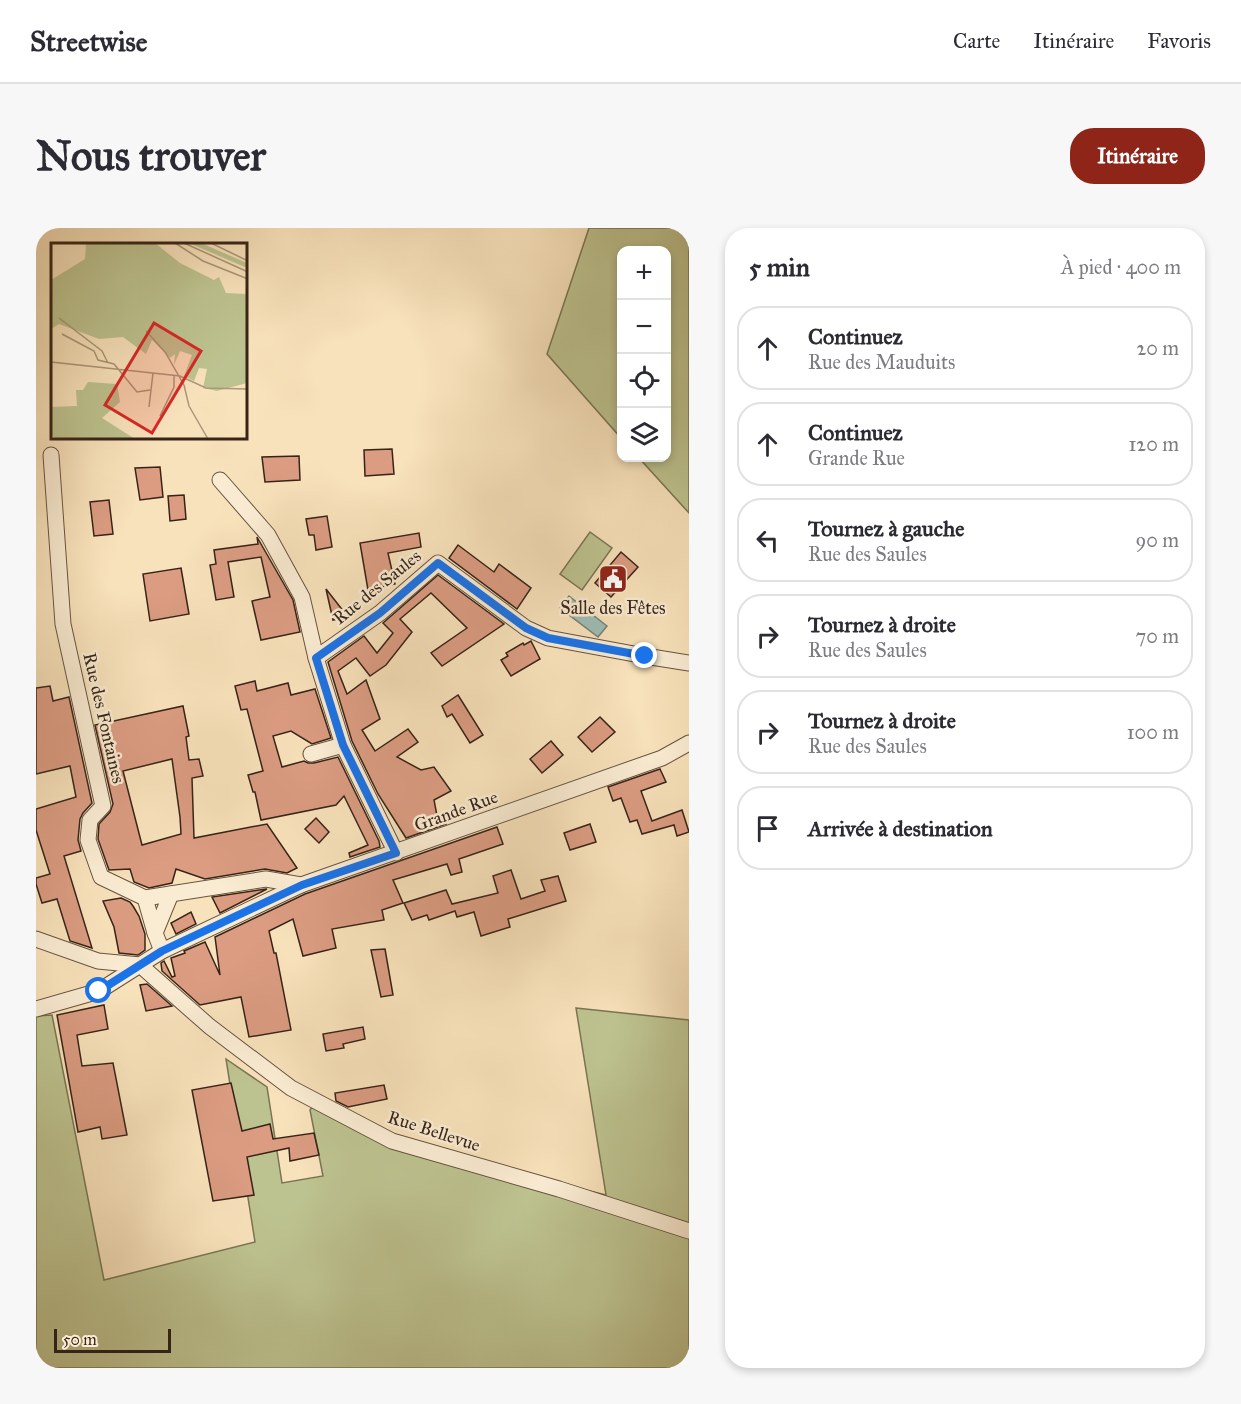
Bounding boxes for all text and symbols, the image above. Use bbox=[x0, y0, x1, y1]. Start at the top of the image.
text: Streetwise bbox=[30, 24, 147, 59]
text: Carte bbox=[953, 28, 1000, 54]
text: Itinéraire bbox=[1033, 28, 1114, 54]
text: Favoris bbox=[1147, 28, 1211, 54]
button: Itinéraire bbox=[1070, 128, 1205, 184]
text: Nous trouver bbox=[36, 130, 266, 182]
inset map bbox=[51, 243, 248, 440]
map controls bbox=[617, 246, 671, 462]
button: + bbox=[617, 246, 671, 300]
text: 5 min bbox=[749, 251, 810, 283]
text: À pied · 400 m bbox=[1061, 255, 1181, 279]
button: − bbox=[617, 300, 671, 354]
text: Continuez bbox=[808, 323, 903, 350]
icon: ahead bbox=[751, 332, 784, 365]
text: 20 m bbox=[1136, 336, 1179, 360]
text: Rue des Mauduits bbox=[808, 350, 955, 374]
button: locate bbox=[617, 354, 671, 408]
button: layers bbox=[617, 408, 671, 462]
text: Continuez bbox=[808, 419, 903, 446]
icon: ahead bbox=[751, 428, 784, 461]
text: 120 m bbox=[1128, 432, 1179, 456]
text: Grande Rue bbox=[808, 446, 905, 470]
text: Tournez à gauche bbox=[808, 515, 964, 542]
icon: left bbox=[751, 524, 784, 557]
text: 90 m bbox=[1136, 528, 1179, 552]
text: Rue des Saules bbox=[808, 542, 927, 566]
street label: Rue des Saules bbox=[329, 545, 425, 629]
public building icon: Salle des Fêtes bbox=[597, 563, 629, 595]
place label: Salle des Fêtes bbox=[560, 597, 666, 619]
text: Tournez à droite bbox=[808, 611, 956, 638]
icon: right bbox=[751, 620, 784, 653]
text: 70 m bbox=[1136, 624, 1179, 648]
text: Rue des Saules bbox=[808, 638, 927, 662]
route end bbox=[631, 642, 657, 668]
street label: Rue des Fontaines bbox=[78, 651, 130, 785]
text: Tournez à droite bbox=[808, 707, 956, 734]
icon: right bbox=[751, 716, 784, 749]
text: 100 m bbox=[1127, 720, 1179, 744]
text: Rue des Saules bbox=[808, 734, 927, 758]
street label: Grande Rue bbox=[411, 786, 501, 836]
icon: arrive bbox=[751, 812, 784, 845]
text: Arrivée à destination bbox=[808, 815, 993, 842]
route start bbox=[85, 977, 111, 1003]
street label: Rue Bellevue bbox=[385, 1106, 483, 1156]
scale bar bbox=[54, 1326, 171, 1354]
text: 50 m bbox=[63, 1330, 97, 1349]

